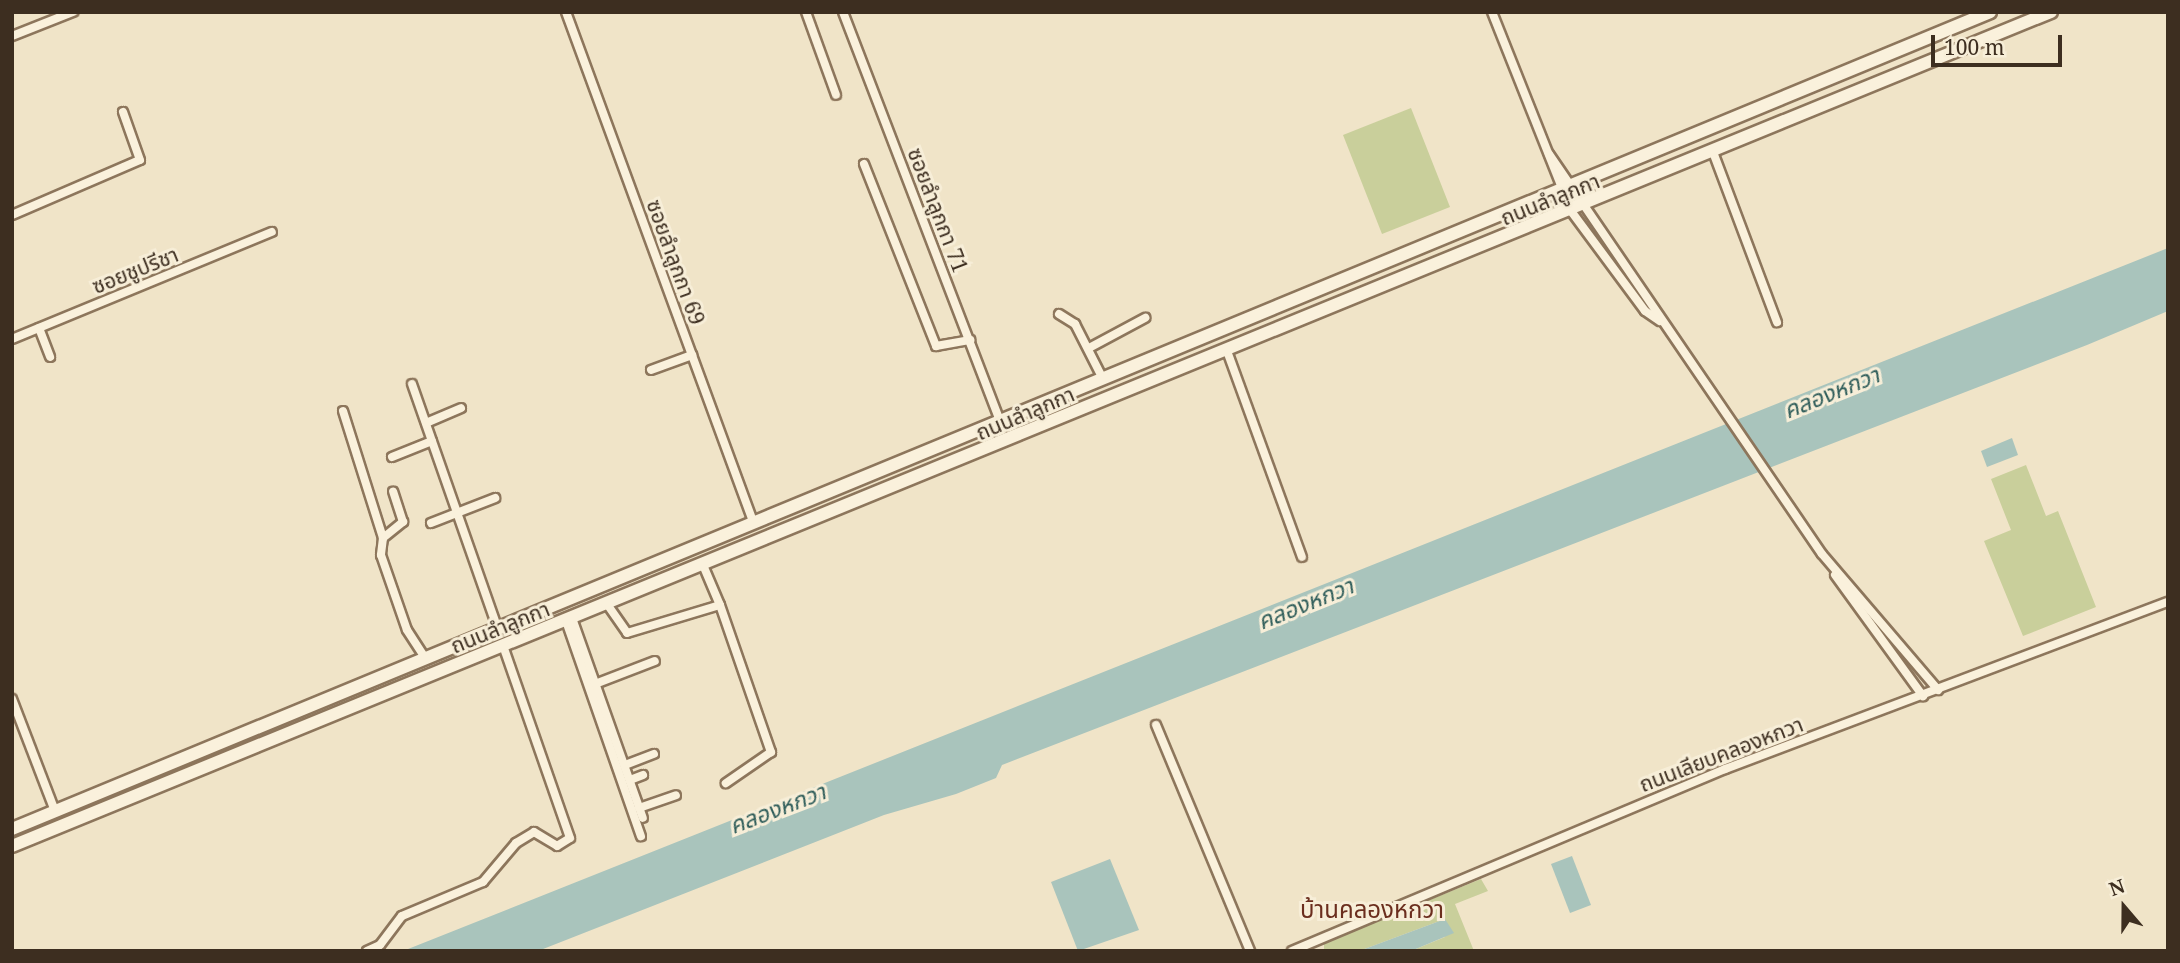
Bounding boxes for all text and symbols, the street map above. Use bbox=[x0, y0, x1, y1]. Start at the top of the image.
scale bar bbox=[1935, 21, 2066, 65]
text: 100 m bbox=[1944, 33, 2005, 61]
street label: ซอยลำลูกกา 71 bbox=[903, 144, 973, 276]
street label: ถนนลำลูกกา bbox=[1497, 168, 1603, 230]
street label: ซอยลำลูกกา 69 bbox=[642, 196, 710, 328]
street label: ซอยชูปรีชา bbox=[88, 241, 182, 299]
water label: คลองหกวา bbox=[1779, 360, 1883, 424]
street label: ถนนลำลูกกา bbox=[972, 381, 1078, 445]
water label: คลองหกวา bbox=[1253, 571, 1357, 635]
street label: ถนนลำลูกกา bbox=[447, 596, 553, 658]
street label: ถนนเลียบคลองหกวา bbox=[1635, 711, 1807, 797]
water label: คลองหกวา bbox=[725, 777, 829, 839]
north arrow bbox=[2089, 872, 2159, 942]
text: N bbox=[2105, 872, 2128, 902]
district label: บ้านคลองหกวา bbox=[1300, 895, 1444, 923]

